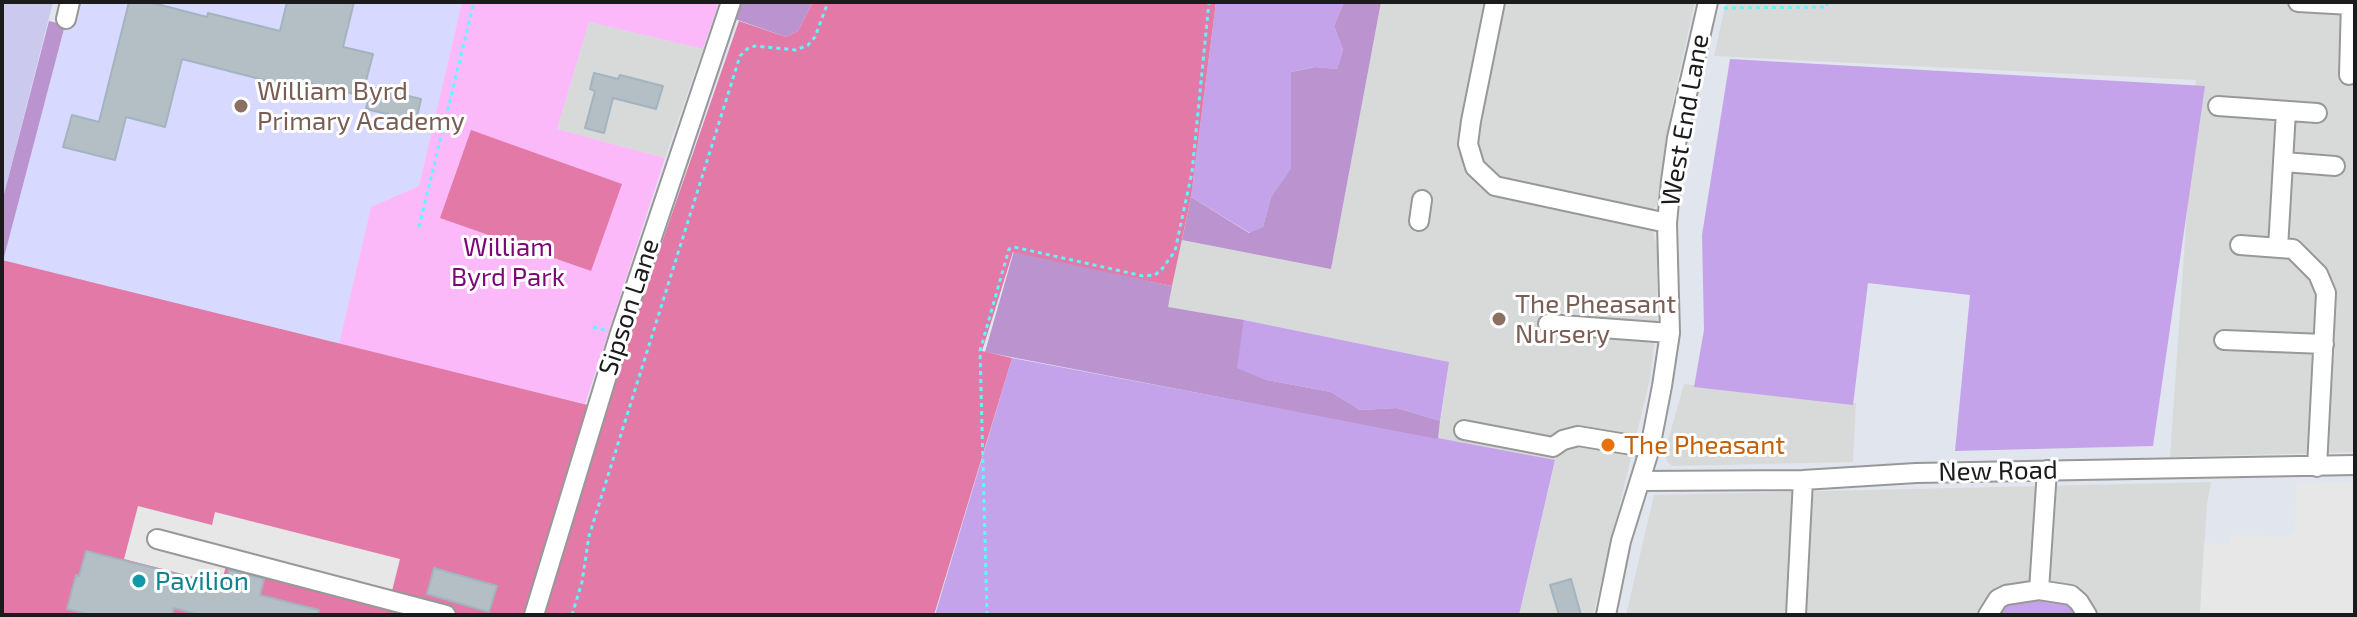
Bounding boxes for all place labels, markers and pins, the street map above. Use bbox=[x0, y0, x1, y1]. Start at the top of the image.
place label: William Byrd Primary Academy bbox=[257, 75, 465, 136]
marker: William Byrd Primary Academy bbox=[232, 97, 250, 115]
place label: The Pheasant Nursery bbox=[1515, 288, 1676, 350]
marker: The Pheasant Nursery bbox=[1490, 310, 1508, 328]
place label: The Pheasant bbox=[1624, 429, 1785, 461]
marker: The Pheasant bbox=[1599, 436, 1617, 454]
place label: Pavilion bbox=[155, 565, 249, 597]
marker: Pavilion bbox=[130, 572, 148, 590]

